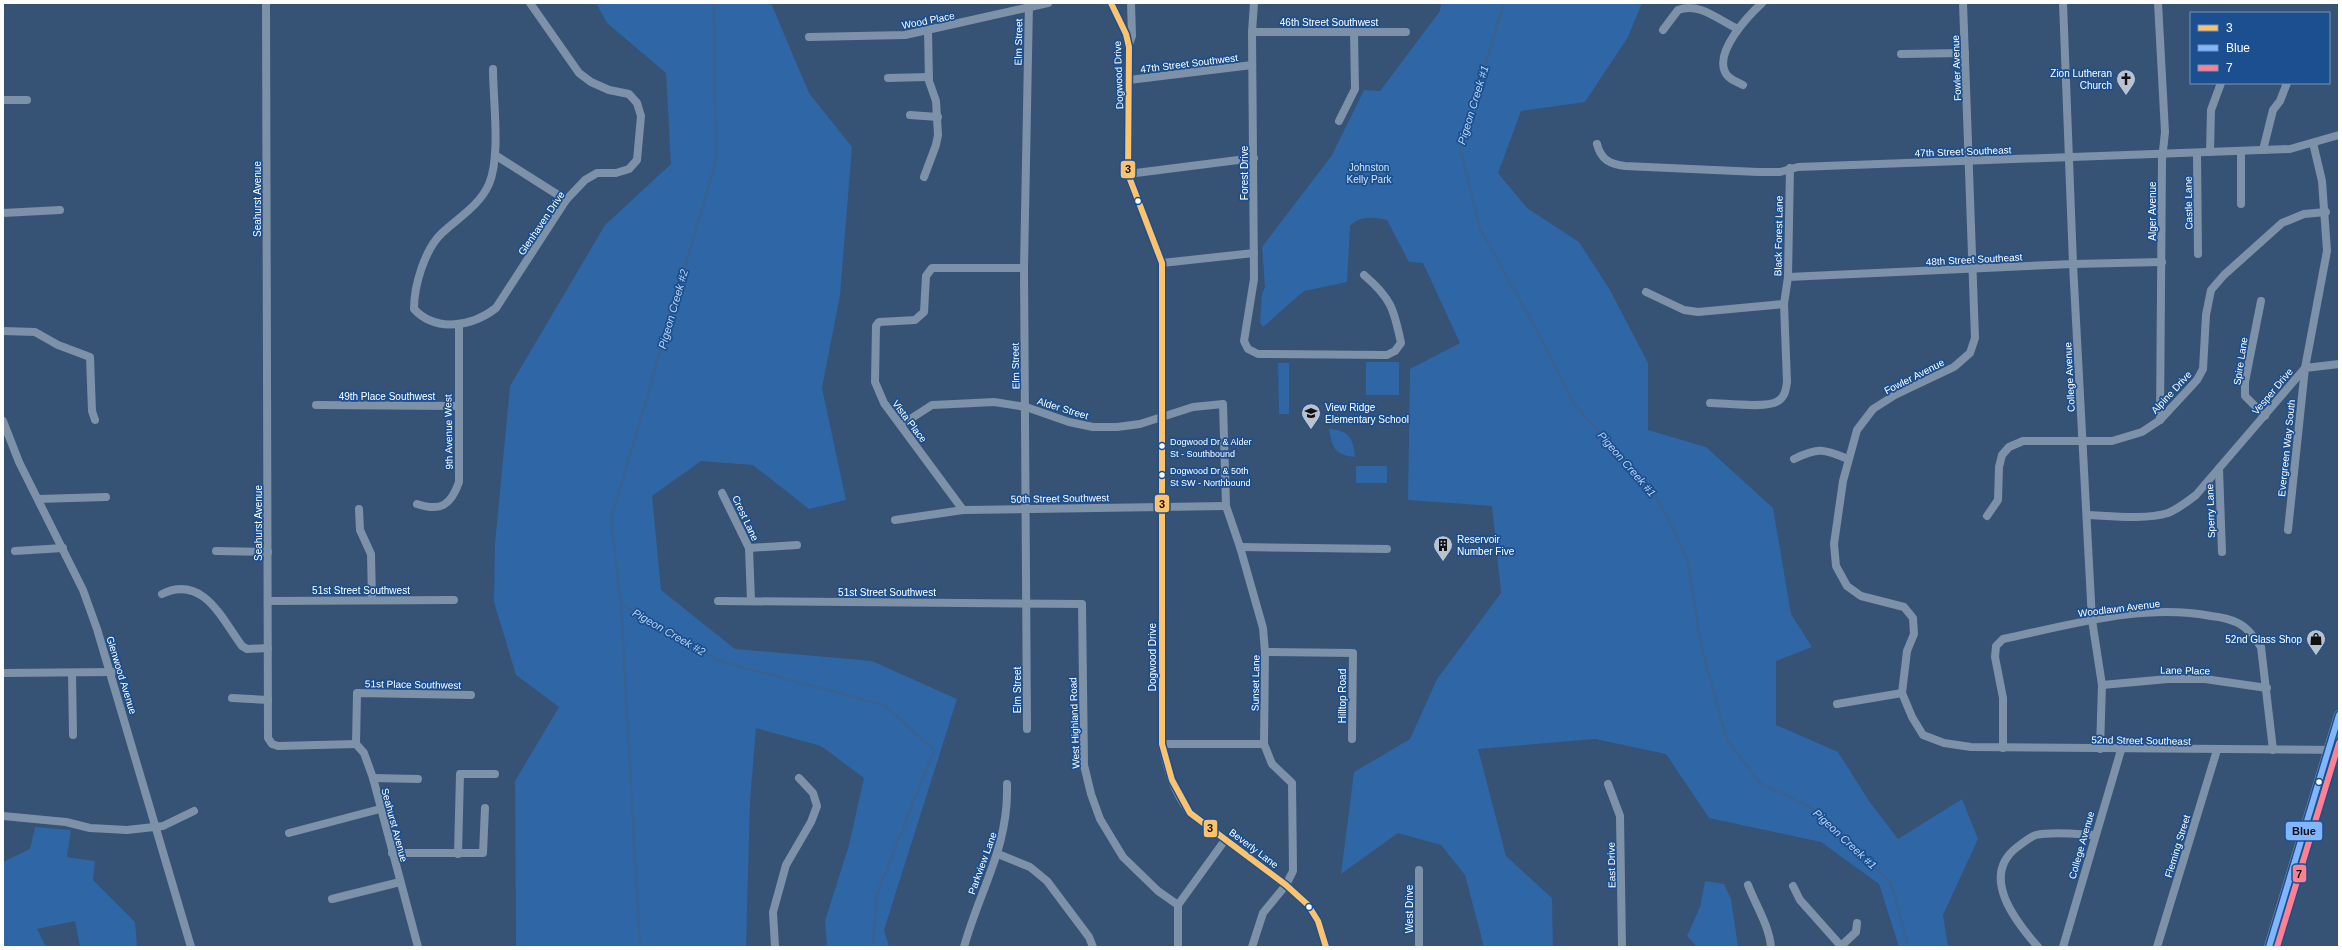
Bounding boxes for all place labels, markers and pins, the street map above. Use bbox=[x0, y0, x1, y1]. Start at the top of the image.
place label: Zion Lutheran Church bbox=[2050, 68, 2112, 91]
church icon: Zion Lutheran Church bbox=[2115, 68, 2137, 96]
unlabelled marker bbox=[1133, 196, 1143, 206]
school or university icon: View Ridge Elementary School bbox=[1300, 402, 1322, 430]
place label: View Ridge Elementary School bbox=[1325, 402, 1409, 425]
place label: Dogwood Dr & Alder St - Southbound bbox=[1170, 437, 1252, 459]
marker: Dogwood Dr & Alder St - Southbound bbox=[1157, 441, 1167, 451]
place label: Dogwood Dr & 50th St SW - Northbound bbox=[1170, 466, 1251, 488]
marker: Dogwood Dr & 50th St SW - Northbound bbox=[1157, 470, 1167, 480]
building icon: Reservoir Number Five bbox=[1432, 534, 1454, 562]
place label: Reservoir Number Five bbox=[1457, 534, 1515, 557]
shop icon: 52nd Glass Shop bbox=[2305, 628, 2327, 656]
place label: 52nd Glass Shop bbox=[2225, 634, 2302, 645]
unlabelled marker bbox=[2314, 777, 2324, 787]
unlabelled marker bbox=[1304, 902, 1314, 912]

